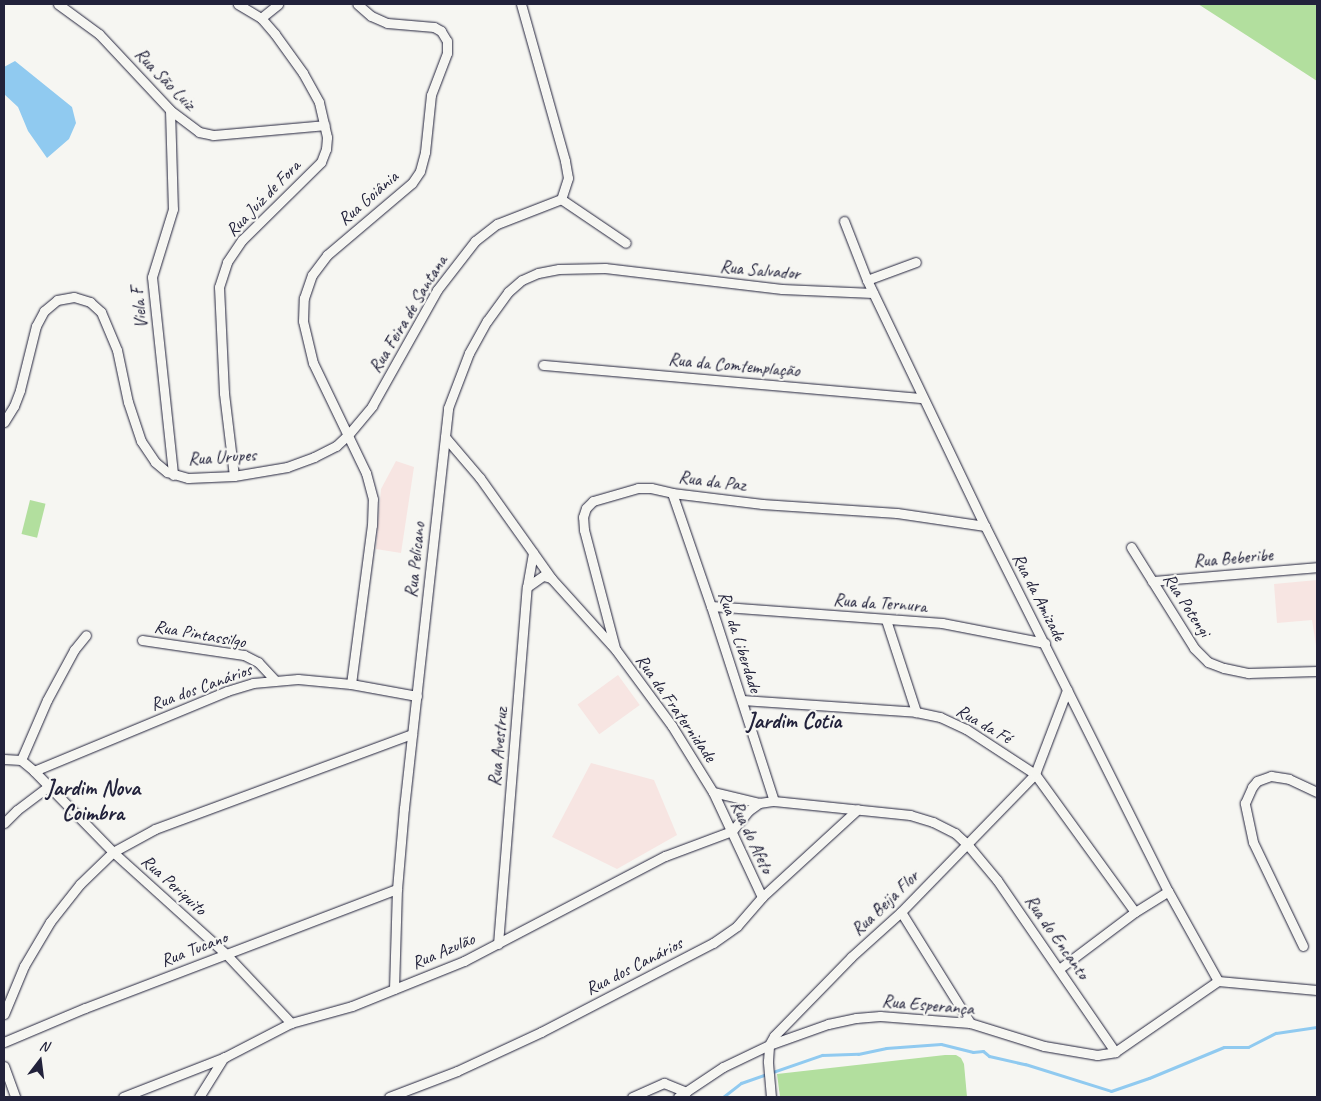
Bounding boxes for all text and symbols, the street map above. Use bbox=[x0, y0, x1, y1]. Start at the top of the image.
street label: Rua São Luiz bbox=[130, 44, 200, 114]
street label: Rua Juíz de Fora bbox=[221, 155, 305, 241]
street label: Rua Goiânia bbox=[334, 166, 402, 230]
street label: Rua Feira de Santana bbox=[364, 251, 452, 377]
street label: Rua Salvador bbox=[719, 256, 801, 284]
street label: Viela F bbox=[126, 286, 152, 330]
street label: Rua da Comtemplação bbox=[668, 349, 800, 381]
street label: Rua Urupes bbox=[187, 444, 257, 470]
street label: Rua da Paz bbox=[677, 466, 747, 496]
street label: Rua Pelicano bbox=[400, 521, 430, 599]
street label: Rua Beberibe bbox=[1192, 544, 1274, 572]
street label: Rua da Amizade bbox=[1008, 550, 1070, 644]
street label: Rua Potengi bbox=[1159, 569, 1215, 641]
street label: Rua da Liberdade bbox=[713, 589, 767, 695]
street label: Rua da Ternura bbox=[832, 589, 928, 617]
street label: Rua Pintassilgo bbox=[153, 615, 247, 653]
street label: Rua da Fraternidade bbox=[631, 650, 721, 766]
street label: Rua dos Canários bbox=[147, 659, 255, 715]
street label: Rua da Fé bbox=[952, 699, 1016, 749]
street label: Rua Avestruz bbox=[484, 707, 512, 787]
district label: Jardim Cotia bbox=[747, 709, 841, 735]
district label: Jardim Nova Coimbra bbox=[46, 775, 140, 826]
street label: Rua do Afeto bbox=[726, 797, 778, 877]
street label: Rua Periquito bbox=[137, 850, 211, 920]
street label: Rua Beija Flor bbox=[847, 865, 923, 941]
street label: Rua do Encanto bbox=[1020, 891, 1094, 983]
street label: Rua Tucano bbox=[158, 927, 230, 971]
street label: Rua Azulão bbox=[408, 928, 478, 974]
street label: Rua dos Canários bbox=[582, 932, 686, 1000]
street label: Rua Esperança bbox=[881, 990, 975, 1020]
north arrow bbox=[15, 1036, 65, 1086]
text: N bbox=[38, 1037, 50, 1055]

